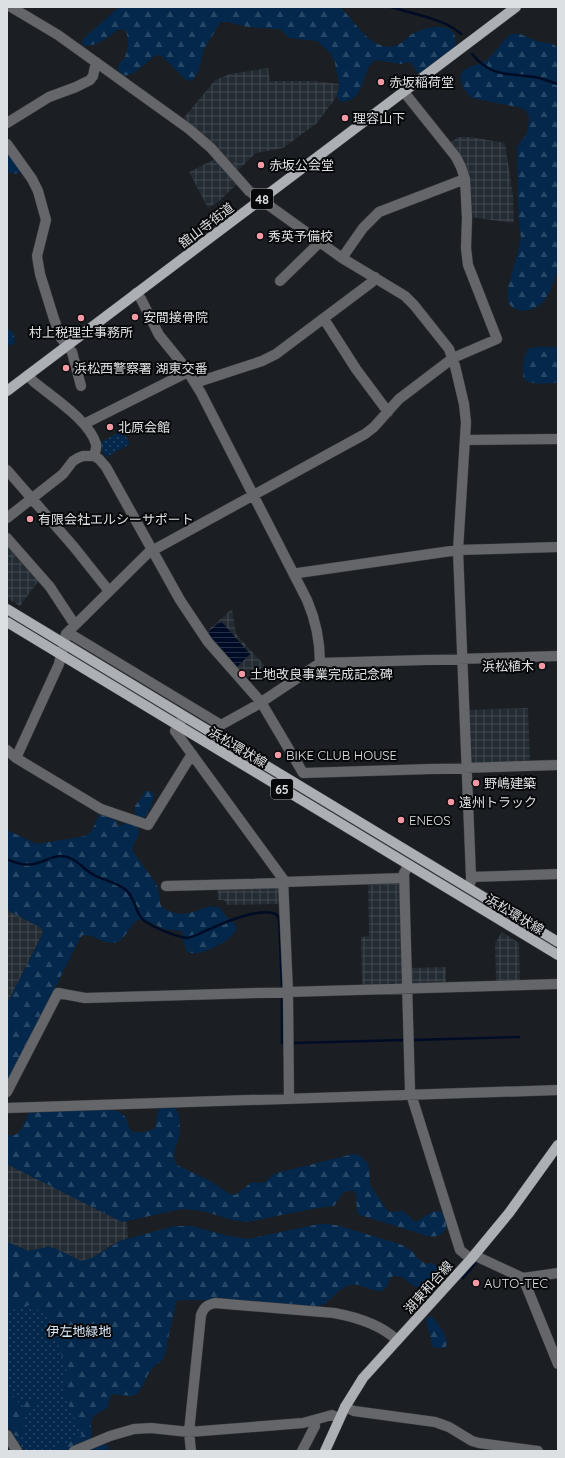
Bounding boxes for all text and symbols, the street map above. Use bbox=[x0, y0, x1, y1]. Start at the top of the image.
place label: 赤坂稲荷堂 bbox=[389, 74, 454, 90]
marker: 赤坂稲荷堂 bbox=[376, 77, 386, 87]
place label: 理容山下 bbox=[353, 110, 405, 126]
marker: 理容山下 bbox=[340, 113, 350, 123]
place label: 赤坂公会堂 bbox=[269, 157, 334, 173]
marker: 赤坂公会堂 bbox=[256, 160, 266, 170]
road number: 48 bbox=[251, 189, 273, 209]
street label: 舘山寺街道 bbox=[175, 199, 237, 251]
place label: 秀英予備校 bbox=[268, 228, 333, 244]
marker: 秀英予備校 bbox=[255, 231, 265, 241]
place label: 安間接骨院 bbox=[143, 309, 208, 325]
marker: 安間接骨院 bbox=[130, 312, 140, 322]
marker: 村上税理士事務所 bbox=[76, 313, 86, 323]
place label: 村上税理士事務所 bbox=[29, 324, 133, 340]
place label: 浜松西警察署 湖東交番 bbox=[74, 360, 208, 376]
marker: 浜松西警察署 湖東交番 bbox=[61, 363, 71, 373]
place label: 北原会館 bbox=[118, 419, 170, 435]
marker: 北原会館 bbox=[105, 422, 115, 432]
place label: 有限会社エルシーサポート bbox=[38, 511, 194, 527]
marker: 有限会社エルシーサポート bbox=[25, 514, 35, 524]
place label: 浜松植木 bbox=[482, 658, 534, 674]
marker: 浜松植木 bbox=[537, 661, 547, 671]
place label: 土地改良事業完成記念碑 bbox=[250, 666, 393, 682]
marker: 土地改良事業完成記念碑 bbox=[237, 669, 247, 679]
street label: 浜松環状線 bbox=[206, 723, 270, 771]
place label: BIKE CLUB HOUSE bbox=[286, 747, 397, 763]
marker: BIKE CLUB HOUSE bbox=[273, 750, 283, 760]
place label: 野嶋建築 bbox=[484, 775, 536, 791]
marker: 野嶋建築 bbox=[471, 778, 481, 788]
road number: 65 bbox=[271, 779, 293, 799]
place label: 遠州トラック bbox=[459, 794, 537, 810]
marker: 遠州トラック bbox=[446, 797, 456, 807]
place label: ENEOS bbox=[409, 812, 451, 828]
marker: ENEOS bbox=[396, 815, 406, 825]
street label: 浜松環状線 bbox=[483, 890, 547, 938]
street label: 湖東和合線 bbox=[400, 1257, 456, 1317]
place label: AUTO-TEC bbox=[484, 1275, 548, 1291]
marker: AUTO-TEC bbox=[471, 1278, 481, 1288]
park label: 伊左地緑地 bbox=[46, 1323, 112, 1339]

